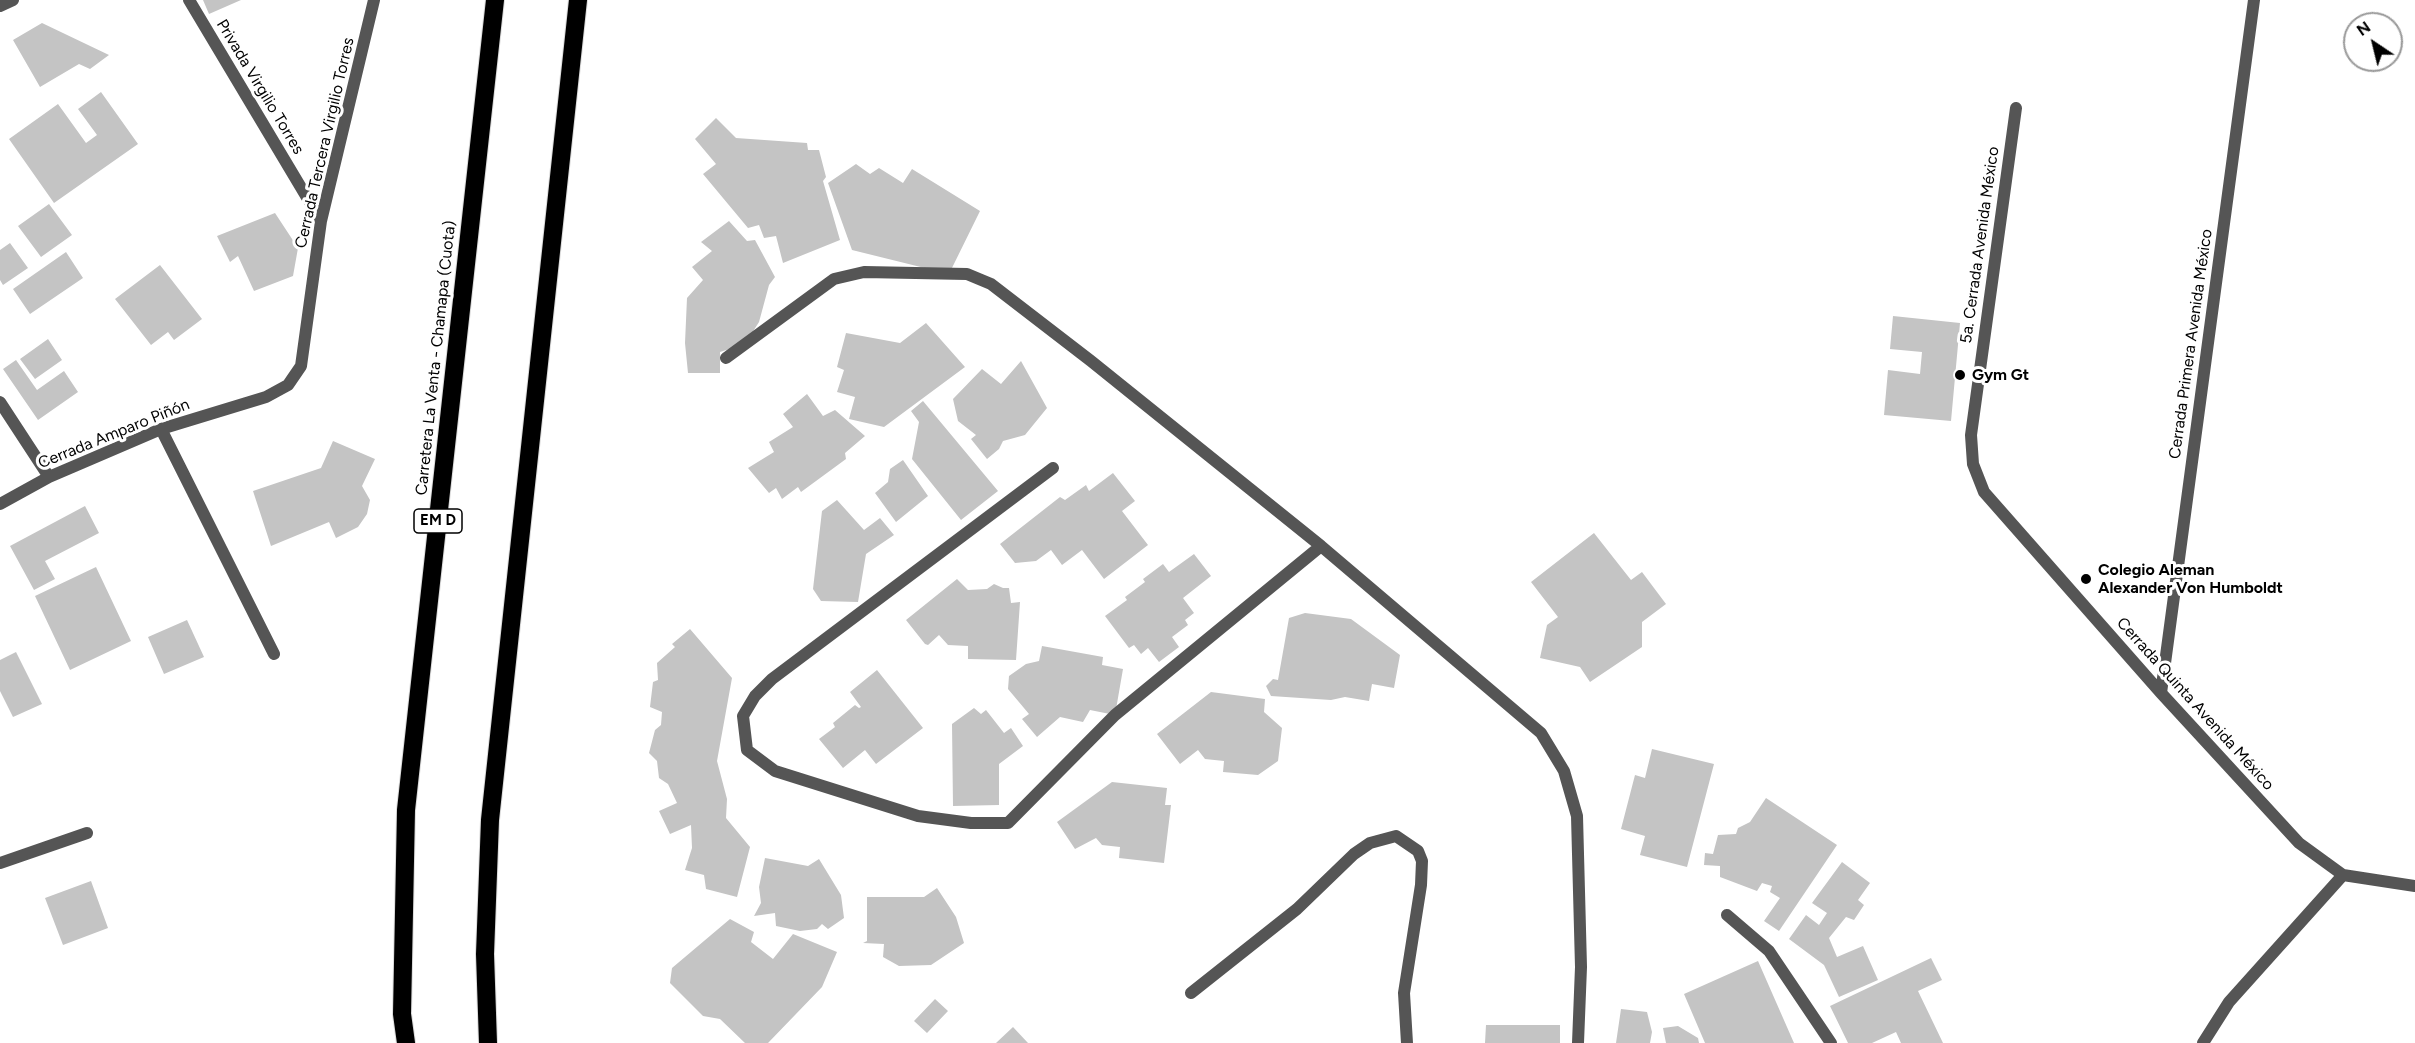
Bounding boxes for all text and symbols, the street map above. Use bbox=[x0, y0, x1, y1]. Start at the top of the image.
north arrow bbox=[2343, 12, 2403, 72]
street label: Privada Virgilio Torres bbox=[212, 16, 308, 158]
text: N bbox=[2353, 17, 2374, 40]
street label: Cerrada Tercera Virgilio Torres bbox=[291, 36, 359, 250]
street label: 5a. Cerrada Avenida México bbox=[1957, 145, 2003, 345]
street label: Carretera La Venta - Chamapa (Cuota) bbox=[412, 220, 460, 496]
street label: Cerrada Primera Avenida México bbox=[2165, 228, 2217, 460]
place label: Gym Gt bbox=[1972, 365, 2029, 385]
marker: Gym Gt bbox=[1953, 368, 1967, 382]
street label: Cerrada Amparo Piñón bbox=[36, 395, 192, 473]
road number: EM D bbox=[414, 509, 462, 533]
place label: Colegio Aleman Alexander Von Humboldt bbox=[2098, 560, 2283, 598]
marker: Colegio Aleman Alexander Von Humboldt bbox=[2079, 572, 2093, 586]
street label: Cerrada Quinta Avenida México bbox=[2112, 614, 2278, 794]

